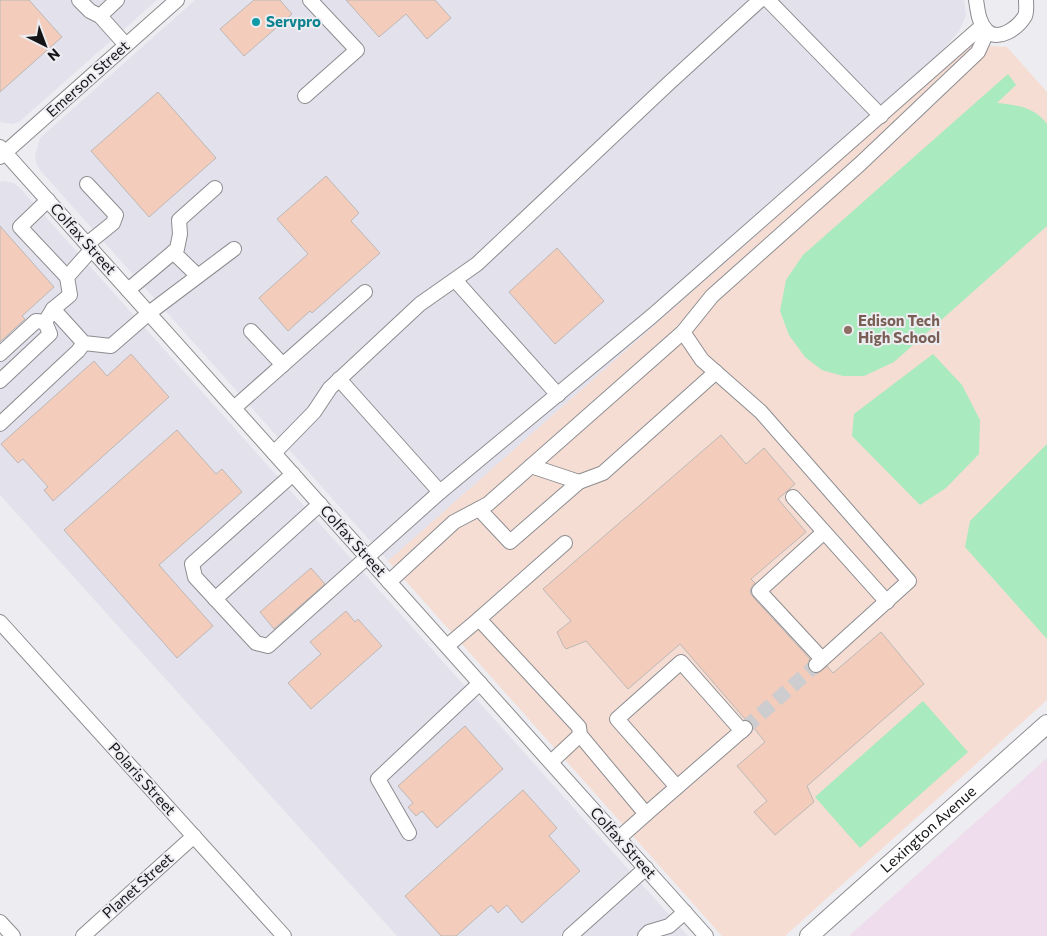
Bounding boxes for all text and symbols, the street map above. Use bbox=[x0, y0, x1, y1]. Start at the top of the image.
place label: Servpro bbox=[266, 12, 321, 30]
marker: Servpro bbox=[250, 16, 262, 28]
north arrow bbox=[20, 20, 70, 70]
street label: Emerson Street bbox=[42, 36, 132, 120]
text: N bbox=[44, 45, 64, 65]
street label: Colfax Street bbox=[47, 199, 121, 278]
place label: Edison Tech High School bbox=[858, 311, 940, 346]
marker: Edison Tech High School bbox=[842, 324, 854, 336]
street label: Colfax Street bbox=[317, 501, 391, 580]
street label: Polaris Street bbox=[105, 738, 180, 818]
street label: Lexington Avenue bbox=[876, 782, 979, 876]
street label: Colfax Street bbox=[587, 803, 661, 882]
street label: Planet Street bbox=[98, 849, 176, 922]

